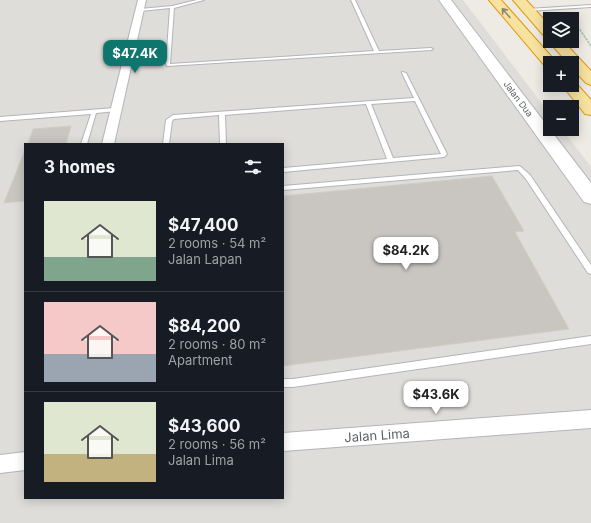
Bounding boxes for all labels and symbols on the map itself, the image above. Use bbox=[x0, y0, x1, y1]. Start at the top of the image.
one-way arrow bbox=[502, 7, 511, 18]
pin: $47.4K bbox=[102, 40, 168, 74]
street label: Jalan Dua bbox=[501, 79, 535, 119]
pin: $84.2K bbox=[373, 237, 439, 271]
pin: $43.6K bbox=[403, 381, 469, 415]
street label: Jalan Lima bbox=[344, 425, 410, 445]

